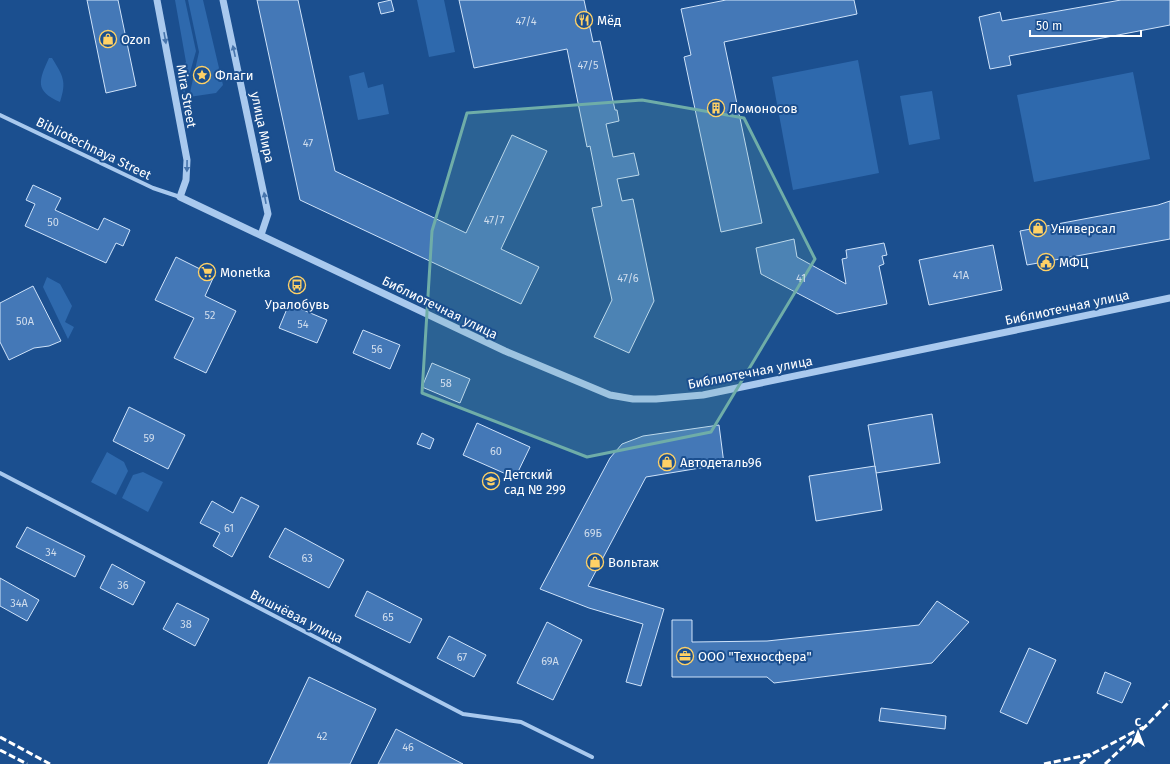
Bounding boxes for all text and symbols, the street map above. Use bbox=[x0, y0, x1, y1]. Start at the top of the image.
restaurant icon: Мёд bbox=[574, 10, 594, 30]
scale bar bbox=[1030, 12, 1141, 38]
place label: Мёд bbox=[597, 13, 621, 28]
house number: 47/4 bbox=[515, 15, 537, 28]
text: 50 m bbox=[1036, 19, 1062, 33]
shop icon: Ozon bbox=[98, 29, 118, 49]
place label: Ozon bbox=[121, 32, 151, 47]
one-way arrow bbox=[162, 32, 168, 44]
one-way arrow bbox=[231, 45, 237, 57]
house number: 47/5 bbox=[577, 59, 599, 72]
street label: Mira Street bbox=[174, 63, 200, 129]
place icon: Флаги bbox=[192, 65, 212, 85]
place label: Флаги bbox=[215, 68, 253, 83]
street label: улица Мира bbox=[248, 90, 277, 164]
building icon: Ломоносов bbox=[706, 98, 726, 118]
place label: Ломоносов bbox=[729, 101, 798, 116]
street label: Bibliotechnaya Street bbox=[34, 114, 154, 183]
house number: 47 bbox=[303, 137, 313, 150]
one-way arrow bbox=[184, 160, 190, 173]
one-way arrow bbox=[261, 192, 267, 204]
house number: 47/7 bbox=[484, 214, 504, 227]
house number: 50 bbox=[47, 216, 59, 229]
shop icon: Универсал bbox=[1028, 218, 1048, 238]
place label: Универсал bbox=[1051, 221, 1116, 236]
public building icon: МФЦ bbox=[1036, 252, 1056, 272]
place label: МФЦ bbox=[1059, 255, 1089, 270]
supermarket icon: Monetka bbox=[197, 262, 217, 282]
place label: Monetka bbox=[220, 265, 271, 280]
house number: 41А bbox=[953, 269, 970, 282]
house number: 47/6 bbox=[617, 272, 639, 285]
house number: 41 bbox=[796, 272, 806, 285]
street label: Библиотечная улица bbox=[380, 273, 500, 342]
bus stop icon: Уралобувь bbox=[287, 275, 307, 295]
street label: Библиотечная улица bbox=[1004, 287, 1131, 328]
place label: Уралобувь bbox=[265, 297, 330, 312]
house number: 52 bbox=[205, 309, 215, 322]
house number: 50А bbox=[16, 315, 35, 328]
house number: 54 bbox=[297, 318, 309, 331]
house number: 56 bbox=[371, 343, 383, 356]
street label: Библиотечная улица bbox=[686, 353, 814, 392]
house number: 58 bbox=[440, 377, 452, 390]
house number: 59 bbox=[143, 432, 155, 445]
house number: 60 bbox=[490, 445, 502, 458]
shop icon: Автодеталь96 bbox=[657, 452, 677, 472]
place label: Автодеталь96 bbox=[680, 455, 762, 470]
place label: Детский сад № 299 bbox=[503, 467, 566, 497]
school or university icon: Детский сад № 299 bbox=[481, 471, 501, 491]
house number: 61 bbox=[224, 522, 234, 535]
house number: 69Б bbox=[584, 527, 603, 540]
house number: 34 bbox=[45, 546, 57, 559]
house number: 63 bbox=[301, 552, 313, 565]
shop icon: Вольтаж bbox=[585, 552, 605, 572]
place label: Вольтаж bbox=[608, 555, 660, 570]
house number: 36 bbox=[117, 579, 129, 592]
street label: Вишнёвая улица bbox=[248, 587, 346, 646]
house number: 34А bbox=[10, 597, 28, 610]
house number: 65 bbox=[382, 611, 394, 624]
house number: 38 bbox=[180, 618, 192, 631]
office icon: ООО "Техносфера" bbox=[675, 646, 695, 666]
place label: ООО "Техносфера" bbox=[698, 649, 812, 664]
house number: 67 bbox=[457, 651, 467, 664]
house number: 69А bbox=[541, 655, 560, 668]
north arrow bbox=[1118, 712, 1158, 752]
text: С bbox=[1135, 716, 1142, 729]
house number: 42 bbox=[316, 730, 328, 743]
house number: 46 bbox=[402, 741, 414, 754]

